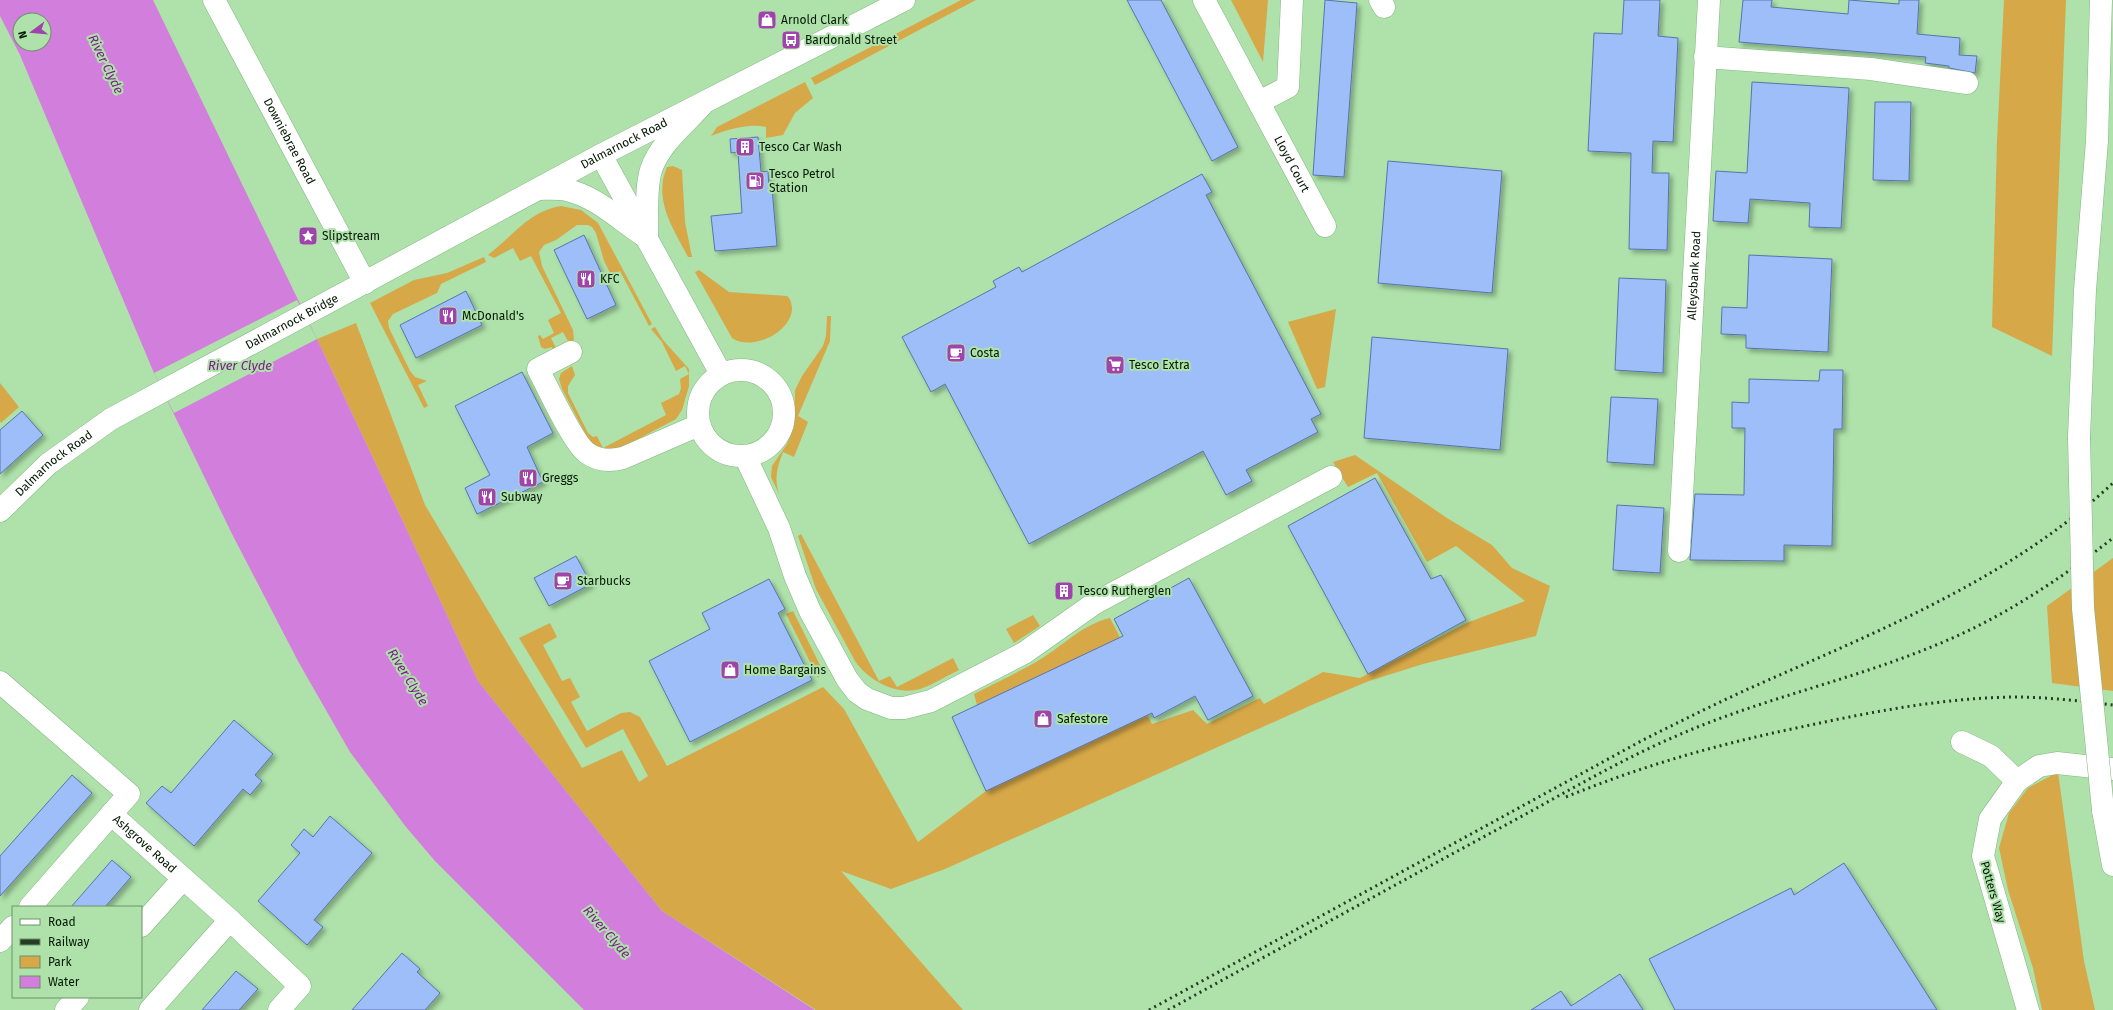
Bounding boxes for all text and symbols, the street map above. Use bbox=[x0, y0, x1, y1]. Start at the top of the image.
shop icon: Arnold Clark bbox=[756, 9, 778, 31]
north arrow bbox=[12, 12, 52, 52]
place label: Arnold Clark bbox=[781, 13, 849, 27]
text: N bbox=[16, 29, 30, 40]
bus stop icon: Bardonald Street bbox=[780, 29, 802, 51]
water label: River Clyde bbox=[85, 32, 127, 96]
place label: Bardonald Street bbox=[805, 33, 898, 47]
street label: Downiebrae Road bbox=[261, 96, 318, 187]
street label: Dalmarnock Road bbox=[578, 115, 670, 172]
street label: Lloyd Court bbox=[1271, 133, 1313, 195]
building icon: Tesco Car Wash bbox=[734, 136, 756, 158]
place label: Tesco Car Wash bbox=[759, 140, 842, 154]
place label: Tesco Petrol Station bbox=[769, 167, 835, 195]
fuel station icon: Tesco Petrol Station bbox=[744, 170, 766, 192]
place icon: Slipstream bbox=[297, 225, 319, 247]
place label: Slipstream bbox=[322, 229, 380, 243]
street label: Alleysbank Road bbox=[1685, 230, 1703, 320]
restaurant icon: KFC bbox=[575, 268, 597, 290]
place label: KFC bbox=[600, 272, 620, 286]
street label: Dalmarnock Bridge bbox=[243, 291, 341, 352]
restaurant icon: McDonald's bbox=[437, 305, 459, 327]
place label: McDonald's bbox=[462, 309, 524, 323]
cafe icon: Costa bbox=[945, 342, 967, 364]
place label: Costa bbox=[970, 346, 1000, 360]
supermarket icon: Tesco Extra bbox=[1104, 354, 1126, 376]
water label: River Clyde bbox=[208, 358, 272, 373]
place label: Tesco Extra bbox=[1129, 358, 1190, 372]
street label: Dalmarnock Road bbox=[12, 428, 95, 499]
restaurant icon: Greggs bbox=[517, 467, 539, 489]
place label: Greggs bbox=[542, 471, 579, 485]
restaurant icon: Subway bbox=[476, 486, 498, 508]
place label: Subway bbox=[501, 490, 542, 504]
cafe icon: Starbucks bbox=[552, 570, 574, 592]
place label: Starbucks bbox=[577, 574, 631, 588]
building icon: Tesco Rutherglen bbox=[1053, 580, 1075, 602]
place label: Tesco Rutherglen bbox=[1078, 584, 1171, 598]
water label: River Clyde bbox=[385, 646, 431, 708]
shop icon: Home Bargains bbox=[719, 659, 741, 681]
place label: Home Bargains bbox=[744, 663, 826, 677]
shop icon: Safestore bbox=[1032, 708, 1054, 730]
place label: Safestore bbox=[1057, 712, 1108, 726]
street label: Ashgrove Road bbox=[110, 812, 179, 876]
street label: Potters Way bbox=[1977, 859, 2009, 925]
water label: River Clyde bbox=[580, 903, 634, 961]
legend bbox=[12, 906, 142, 998]
text: Road bbox=[48, 915, 76, 929]
text: Railway bbox=[48, 935, 89, 949]
text: Park bbox=[48, 955, 72, 969]
text: Water bbox=[48, 975, 80, 989]

